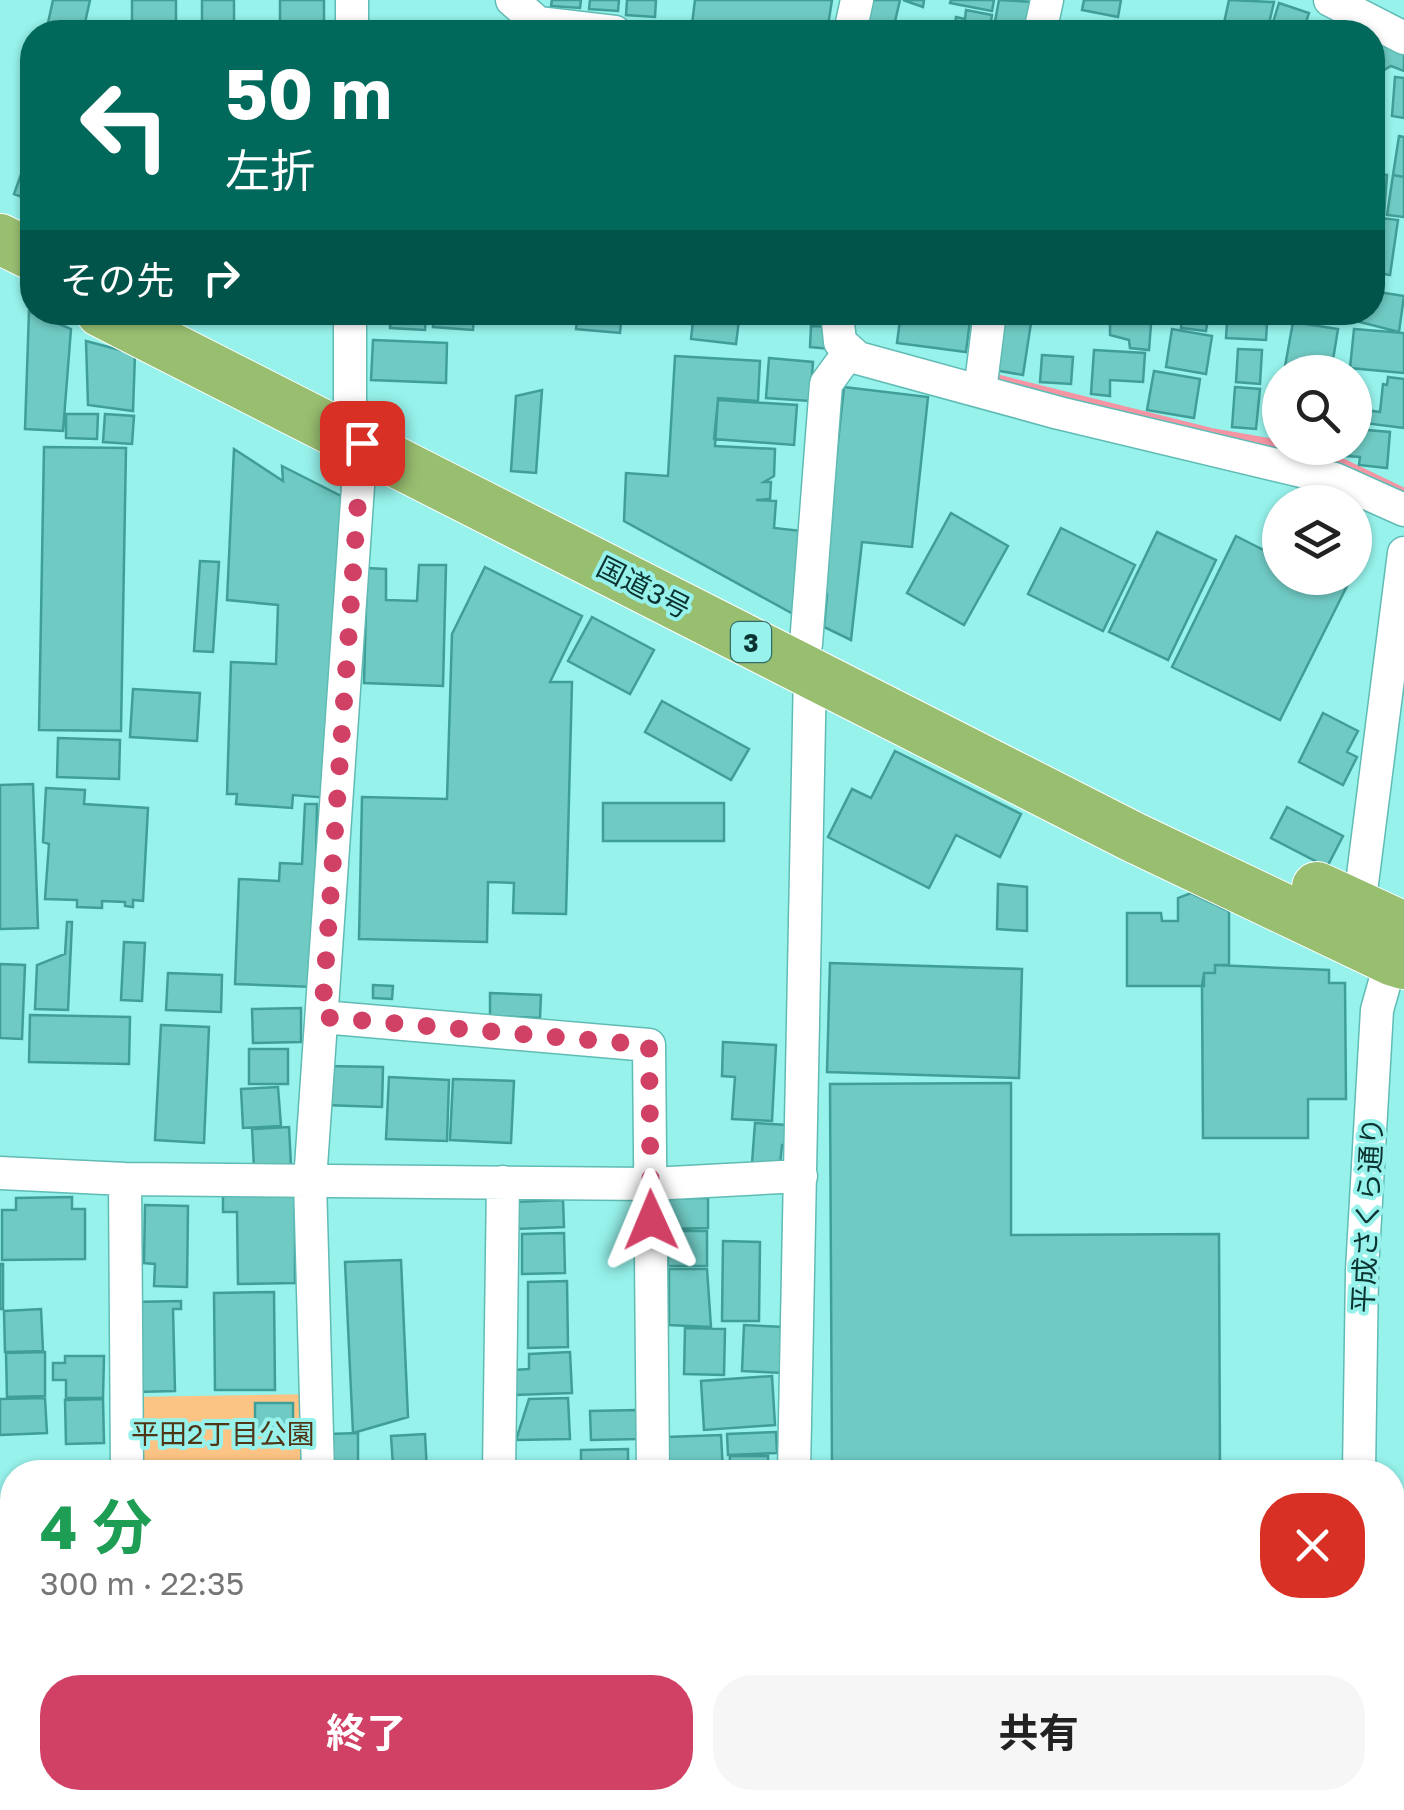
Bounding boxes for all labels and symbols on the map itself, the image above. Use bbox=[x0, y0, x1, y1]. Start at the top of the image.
pin bbox=[320, 401, 405, 486]
street label: 国道3号 bbox=[592, 550, 696, 624]
road number: 3 bbox=[731, 622, 771, 662]
street label: 平成さくら通り bbox=[1345, 1116, 1389, 1314]
position arrow bbox=[599, 1168, 703, 1272]
park label: 平田2丁目公園 bbox=[131, 1417, 315, 1450]

